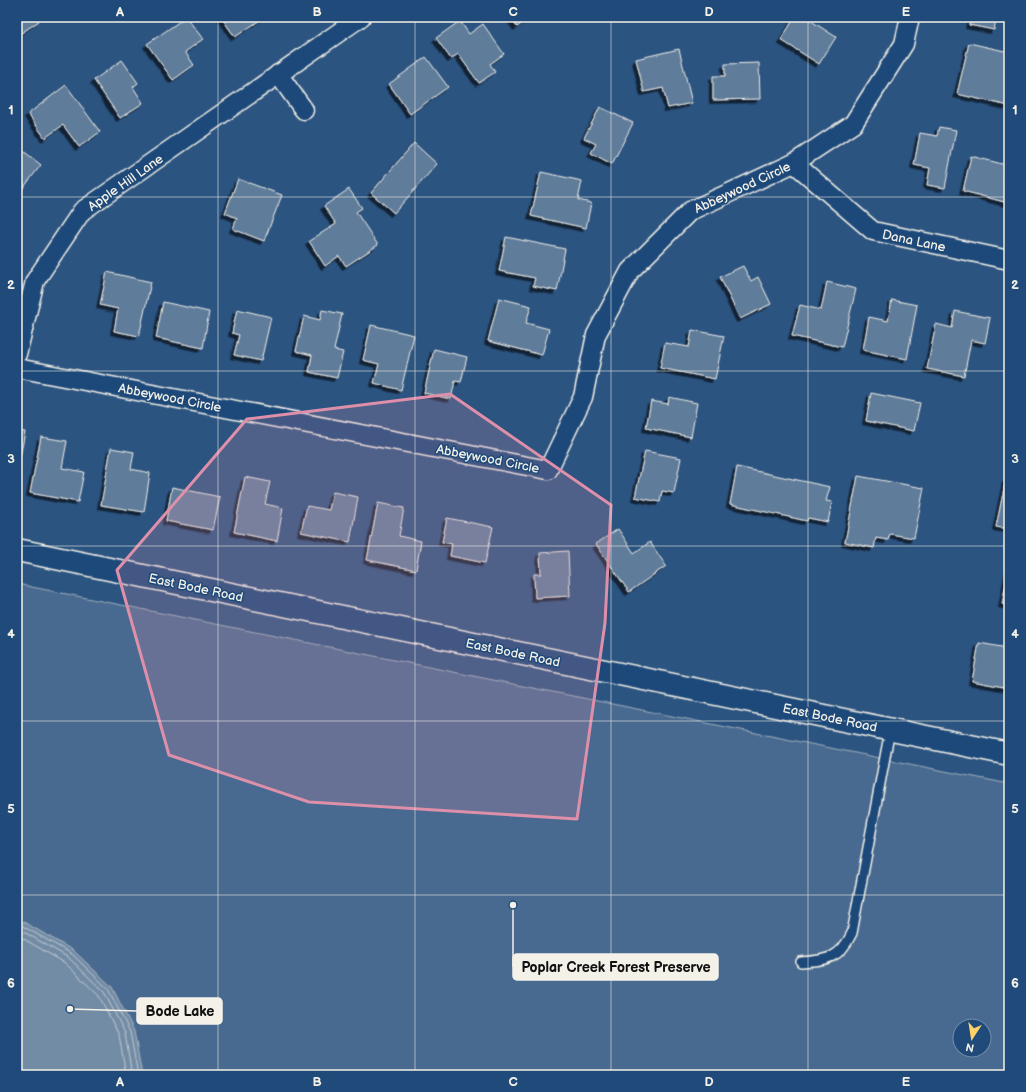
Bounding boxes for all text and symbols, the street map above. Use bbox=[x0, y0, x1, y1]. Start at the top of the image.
text: A bbox=[115, 4, 124, 20]
text: B bbox=[312, 4, 322, 20]
text: C bbox=[508, 4, 518, 20]
text: D bbox=[704, 4, 714, 20]
text: E bbox=[902, 4, 911, 20]
text: 1 bbox=[8, 102, 14, 118]
text: 1 bbox=[1012, 102, 1018, 118]
street label: Apple Hill Lane bbox=[85, 151, 167, 215]
street label: Abbeywood Circle bbox=[692, 158, 793, 217]
street label: Dana Lane bbox=[881, 226, 947, 256]
text: 2 bbox=[7, 277, 15, 293]
text: 2 bbox=[1011, 277, 1019, 293]
street label: Abbeywood Circle bbox=[117, 380, 223, 416]
street label: Abbeywood Circle bbox=[435, 441, 541, 477]
text: 3 bbox=[7, 451, 15, 467]
text: 3 bbox=[1011, 451, 1019, 467]
street label: East Bode Road bbox=[147, 570, 245, 606]
text: 4 bbox=[7, 626, 15, 642]
text: 4 bbox=[1011, 626, 1019, 642]
street label: East Bode Road bbox=[464, 635, 562, 671]
street label: East Bode Road bbox=[781, 700, 879, 736]
text: 5 bbox=[7, 801, 15, 817]
text: 5 bbox=[1011, 801, 1019, 817]
callout: Poplar Creek Forest Preserve bbox=[513, 954, 718, 980]
text: Poplar Creek Forest Preserve bbox=[521, 959, 711, 976]
text: 6 bbox=[7, 975, 15, 991]
text: 6 bbox=[1011, 975, 1019, 991]
callout: Bode Lake bbox=[137, 998, 222, 1024]
text: Bode Lake bbox=[146, 1003, 214, 1020]
north arrow bbox=[952, 1018, 992, 1058]
text: N bbox=[965, 1040, 975, 1055]
text: A bbox=[115, 1074, 124, 1090]
text: B bbox=[312, 1074, 322, 1090]
text: C bbox=[508, 1074, 518, 1090]
text: D bbox=[704, 1074, 714, 1090]
text: E bbox=[902, 1074, 911, 1090]

